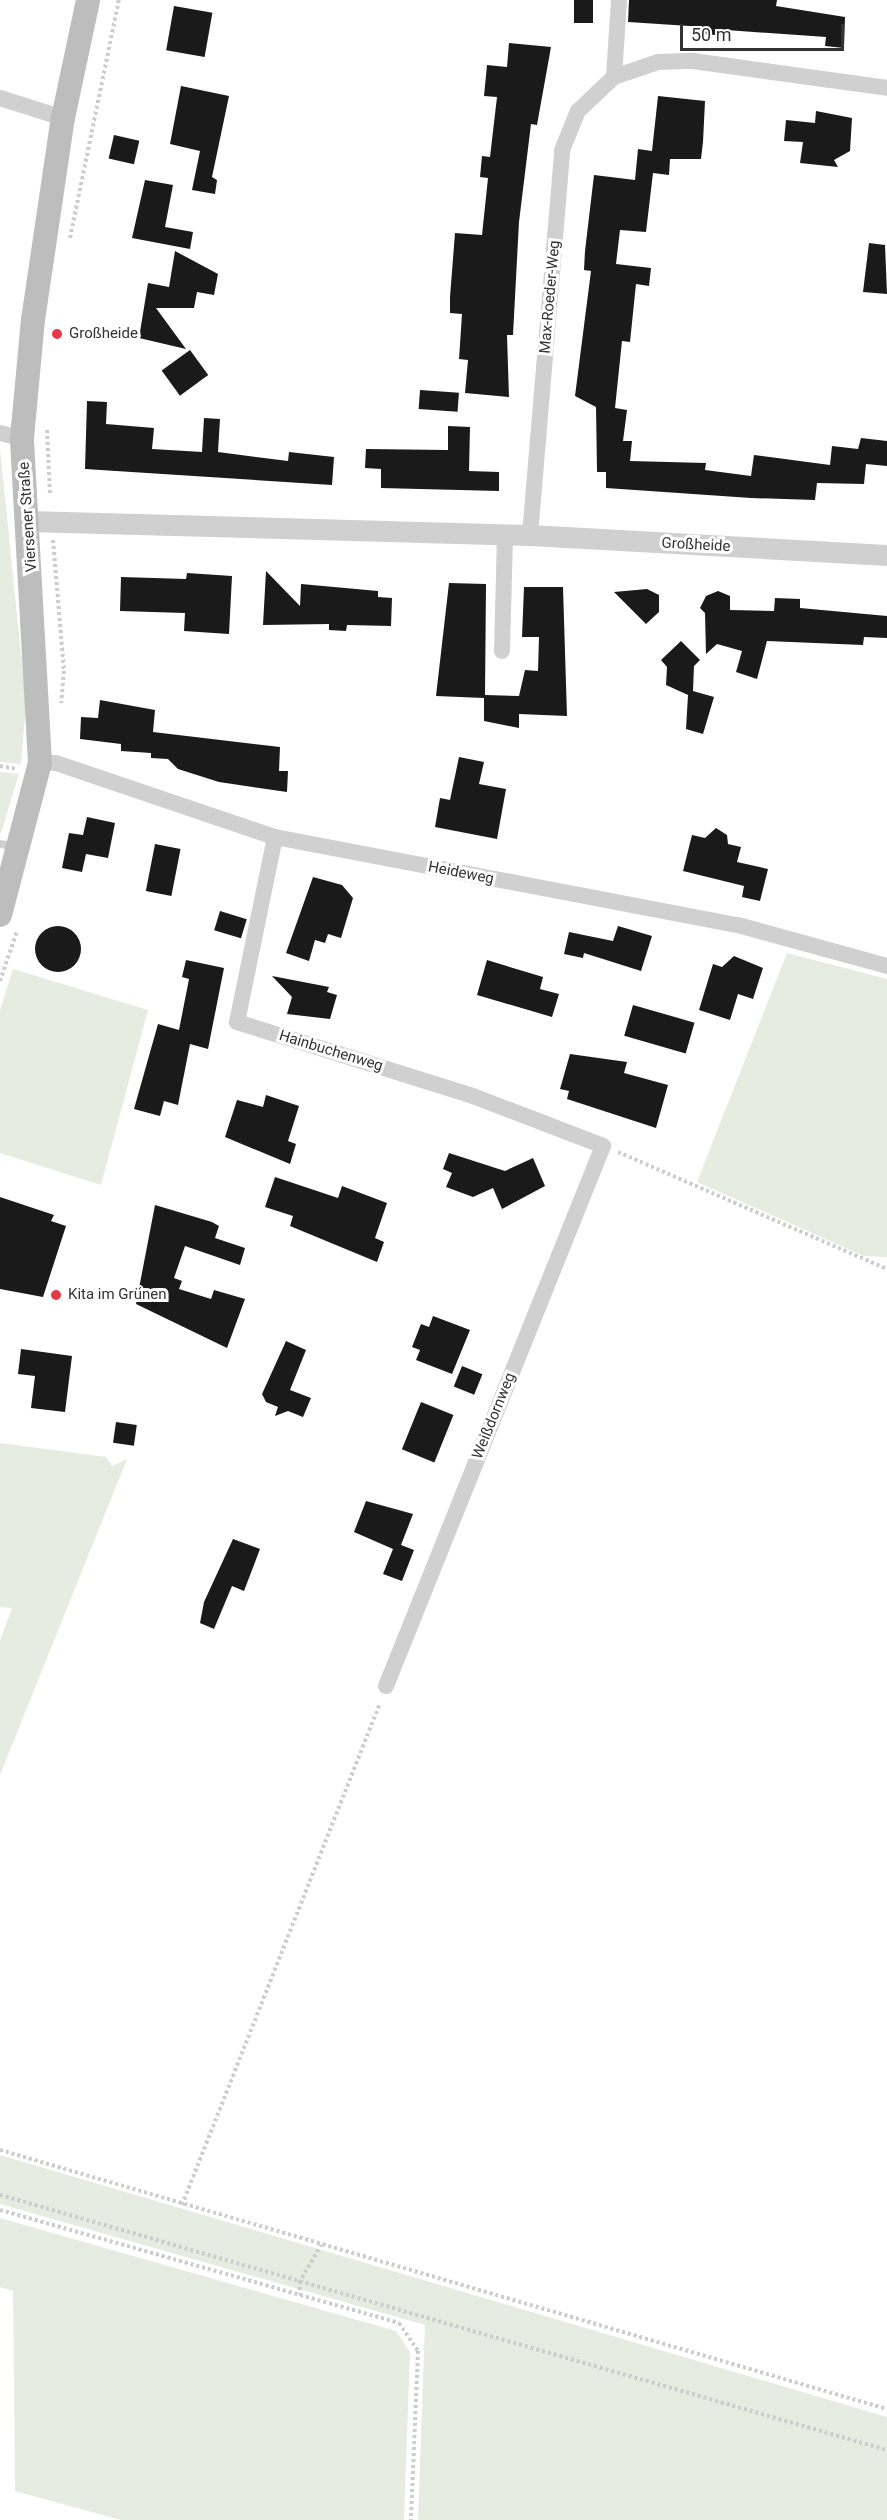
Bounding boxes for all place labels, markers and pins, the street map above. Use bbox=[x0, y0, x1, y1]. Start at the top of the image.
place label: Großheide bbox=[69, 325, 138, 343]
marker: Großheide bbox=[50, 327, 64, 341]
place label: Kita im Grünen bbox=[68, 1286, 166, 1304]
marker: Kita im Grünen bbox=[49, 1288, 63, 1302]

